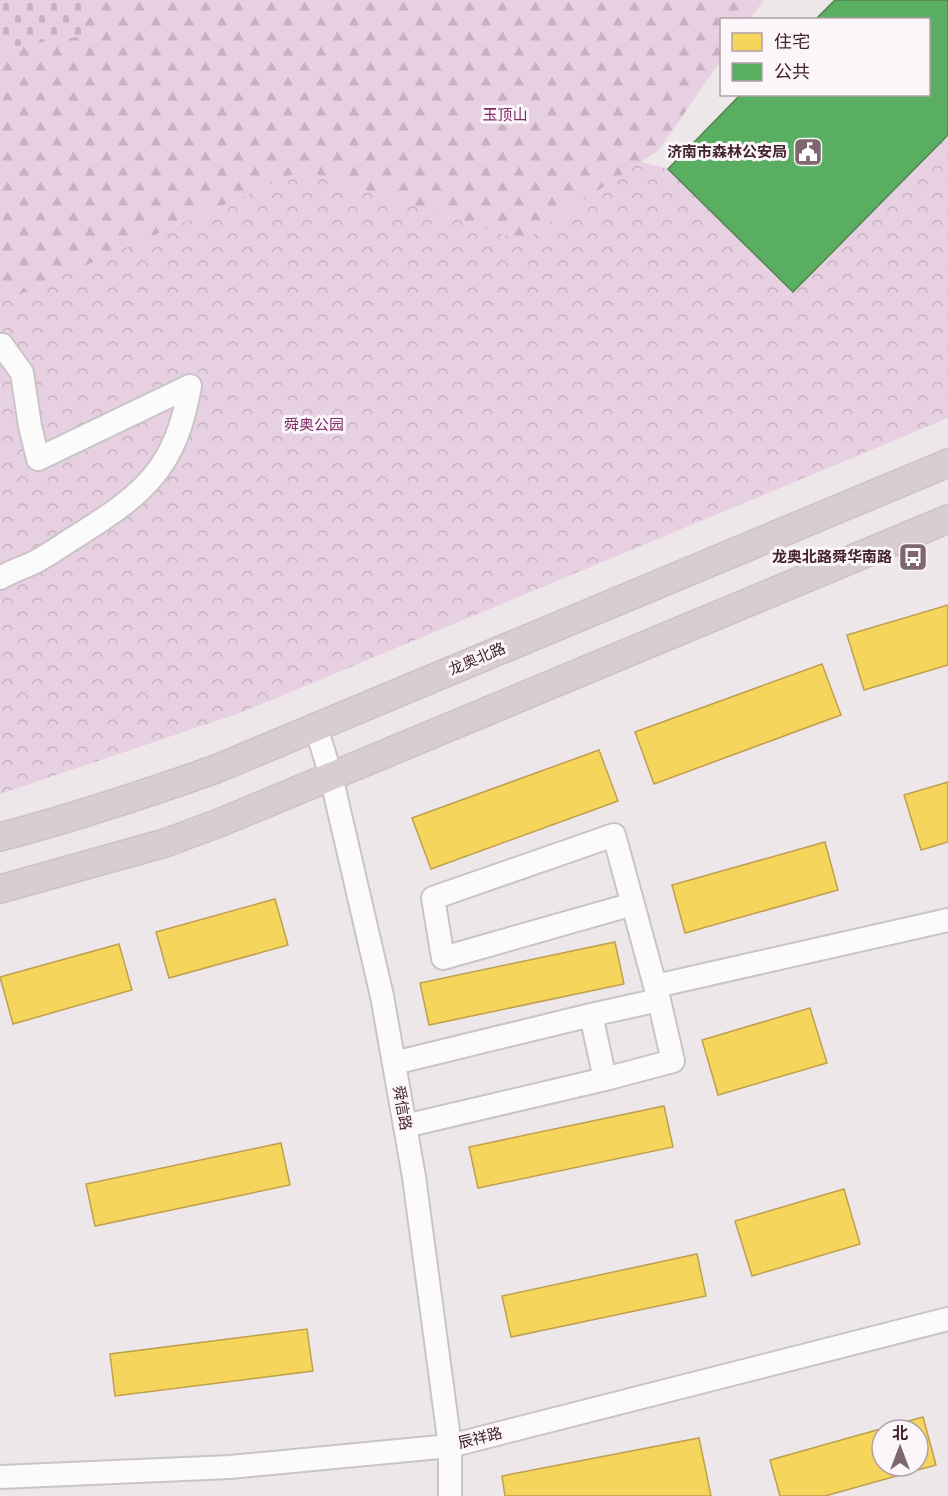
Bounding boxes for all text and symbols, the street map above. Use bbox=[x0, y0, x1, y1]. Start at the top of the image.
legend bbox=[720, 18, 930, 96]
text: 住宅 bbox=[774, 31, 810, 52]
text: 公共 bbox=[774, 61, 810, 82]
park label: 玉顶山 bbox=[482, 106, 528, 124]
public building icon: 济南市森林公安局 bbox=[792, 136, 824, 168]
place label: 济南市森林公安局 bbox=[667, 143, 787, 161]
park label: 舜奥公园 bbox=[284, 416, 344, 434]
bus stop icon: 龙奥北路舜华南路 bbox=[897, 541, 929, 573]
place label: 龙奥北路舜华南路 bbox=[772, 548, 892, 566]
street label: 龙奥北路 bbox=[446, 639, 508, 679]
street label: 舜信路 bbox=[389, 1084, 415, 1132]
north arrow bbox=[870, 1418, 930, 1478]
street label: 辰祥路 bbox=[456, 1424, 504, 1452]
text: 北 bbox=[892, 1424, 908, 1443]

